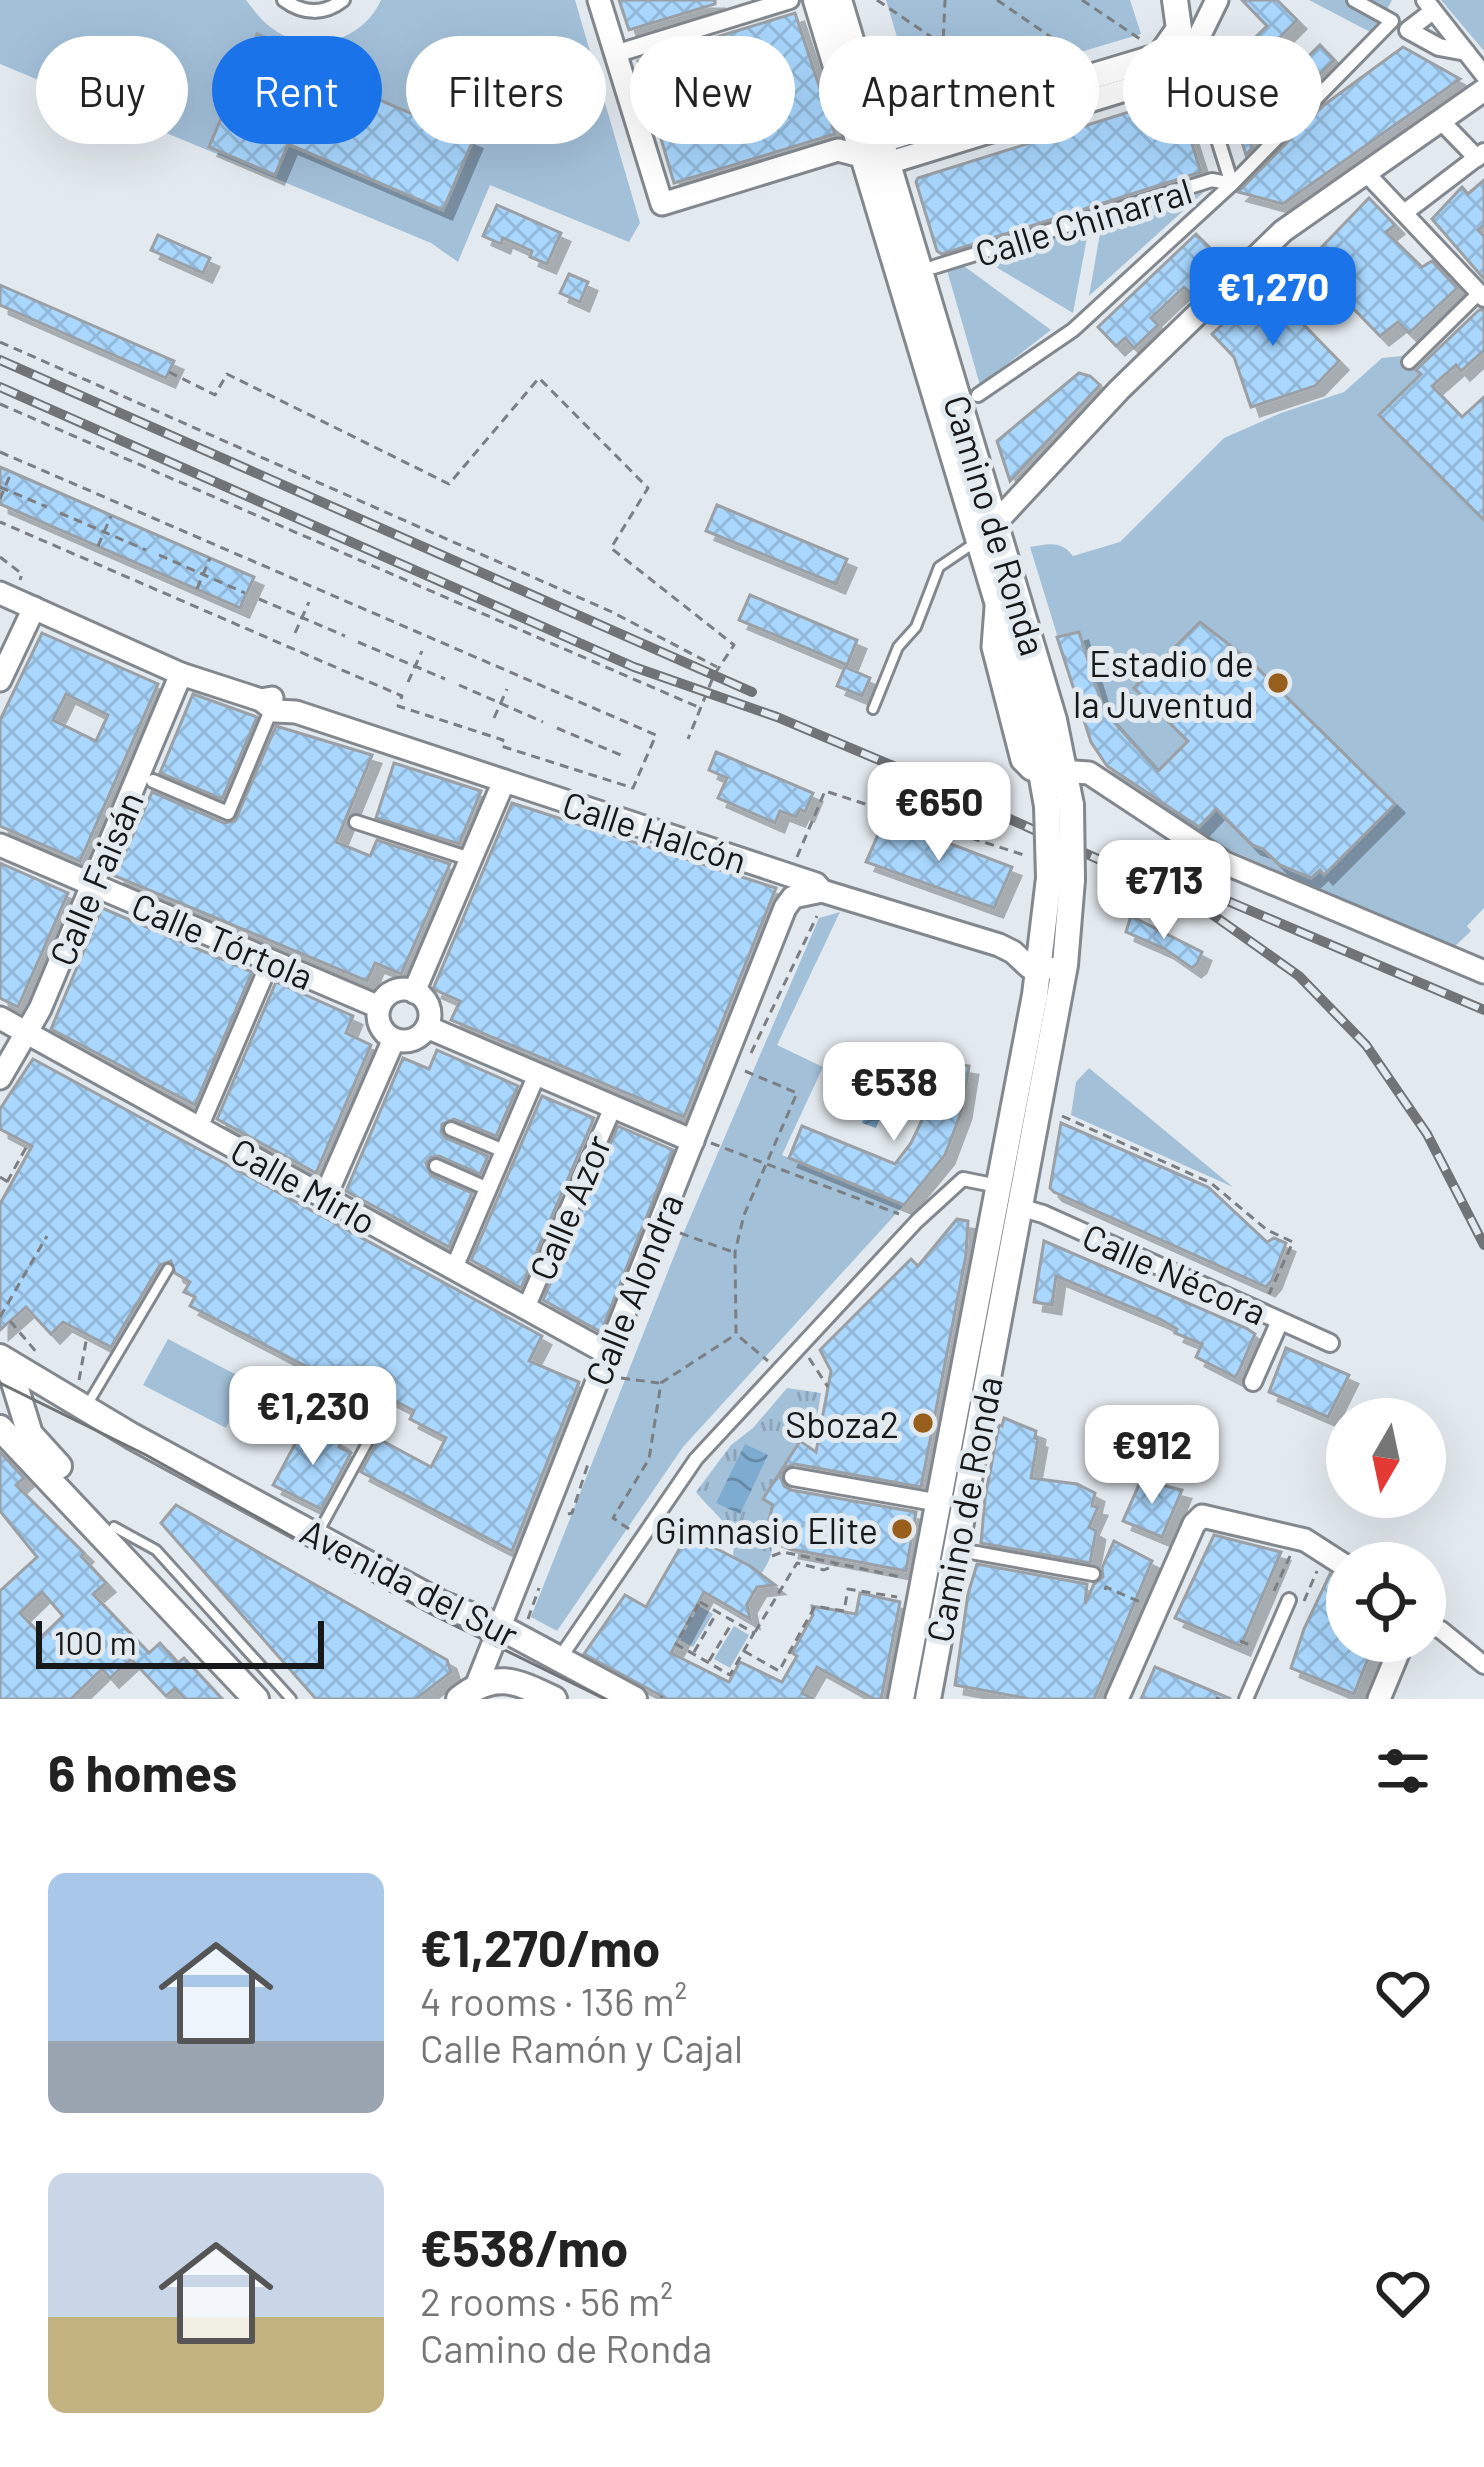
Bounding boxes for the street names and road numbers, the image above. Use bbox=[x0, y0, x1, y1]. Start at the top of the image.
street label: Calle Chinarral bbox=[970, 168, 1196, 274]
street label: Camino de Ronda bbox=[936, 390, 1056, 660]
street label: Calle Halcón bbox=[558, 781, 752, 881]
street label: Calle Faisán bbox=[39, 784, 151, 972]
street label: Calle Tórtola bbox=[126, 883, 320, 997]
street label: Calle Mirlo bbox=[224, 1128, 384, 1242]
street label: Calle Azor bbox=[519, 1128, 619, 1286]
street label: Calle Alondra bbox=[575, 1187, 691, 1391]
street label: Calle Nécora bbox=[1077, 1213, 1273, 1333]
street label: Camino de Ronda bbox=[916, 1373, 1010, 1645]
street label: Avenida del Sur bbox=[294, 1509, 526, 1655]

